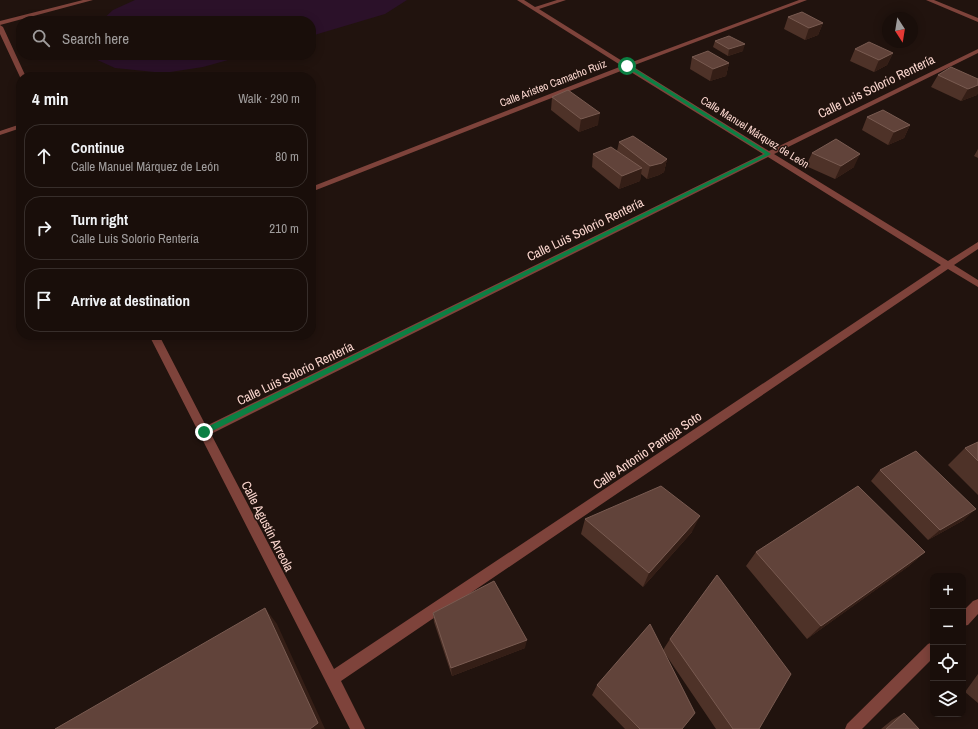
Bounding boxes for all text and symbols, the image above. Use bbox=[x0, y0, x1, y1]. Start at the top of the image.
north arrow bbox=[882, 12, 918, 48]
search box bbox=[16, 16, 316, 60]
icon: search bbox=[30, 27, 52, 49]
text: Search here bbox=[62, 28, 129, 49]
street label: Calle Luis Solorio Rentería bbox=[815, 51, 938, 122]
street label: Calle Aristeo Camacho Ruiz bbox=[498, 56, 609, 110]
route start bbox=[618, 57, 636, 75]
text: 4 min bbox=[32, 87, 68, 110]
text: Walk · 290 m bbox=[238, 90, 300, 107]
street label: Calle Manuel Márquez de León bbox=[698, 93, 812, 171]
text: Continue bbox=[71, 137, 124, 158]
icon: ahead bbox=[33, 145, 55, 167]
text: 80 m bbox=[275, 148, 299, 165]
text: Calle Manuel Márquez de León bbox=[71, 158, 219, 175]
street label: Calle Luis Solorio Rentería bbox=[524, 194, 647, 265]
text: Turn right bbox=[71, 209, 128, 230]
icon: right bbox=[33, 217, 55, 239]
text: 210 m bbox=[269, 220, 299, 237]
text: Calle Luis Solorio Rentería bbox=[71, 230, 199, 247]
icon: arrive bbox=[33, 289, 55, 311]
text: Arrive at destination bbox=[71, 290, 190, 311]
street label: Calle Luis Solorio Rentería bbox=[234, 338, 357, 409]
street label: Calle Antonio Pantoja Soto bbox=[590, 408, 705, 493]
route end bbox=[195, 423, 213, 441]
street label: Calle Agustín Arreola bbox=[237, 478, 298, 574]
map controls bbox=[930, 573, 966, 717]
button: + bbox=[930, 573, 966, 609]
button: − bbox=[930, 609, 966, 645]
button: locate bbox=[930, 645, 966, 681]
button: layers bbox=[930, 681, 966, 717]

